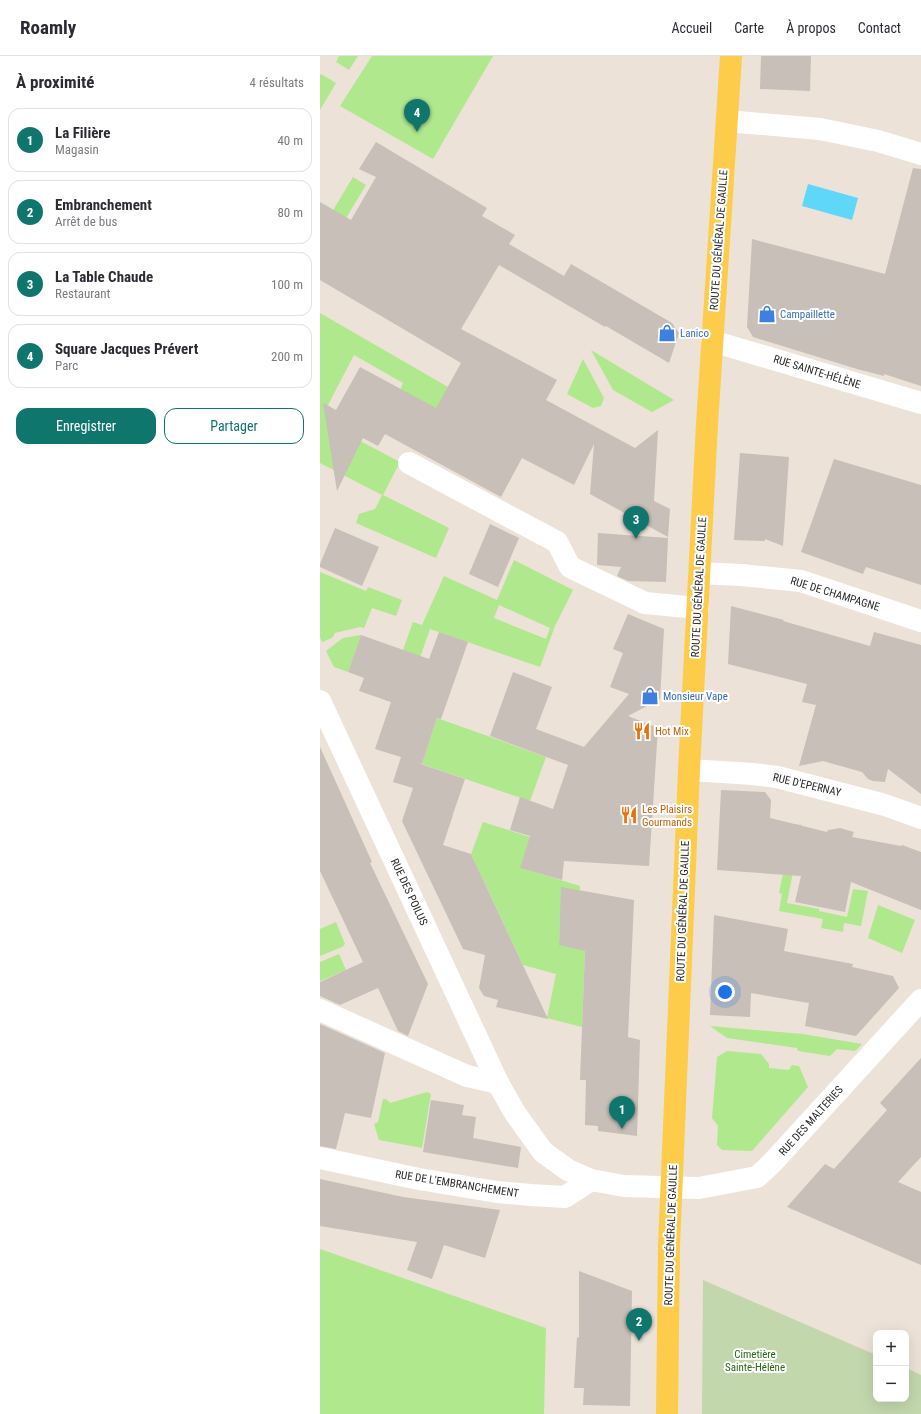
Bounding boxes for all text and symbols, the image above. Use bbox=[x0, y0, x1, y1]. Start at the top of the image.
text: Roamly bbox=[20, 16, 76, 39]
text: Accueil bbox=[671, 20, 712, 36]
text: Carte bbox=[734, 20, 764, 36]
text: À propos bbox=[786, 20, 836, 36]
text: Contact bbox=[858, 20, 901, 36]
text: À proximité bbox=[16, 72, 94, 92]
text: 4 résultats bbox=[250, 75, 304, 90]
pin: 4 bbox=[404, 99, 430, 132]
text: La Filière bbox=[55, 124, 110, 142]
text: 1 bbox=[27, 133, 33, 148]
text: 40 m bbox=[277, 133, 303, 148]
text: Magasin bbox=[55, 142, 99, 157]
street label: ROUTE DU GÉNÉRAL DE GAULLE bbox=[708, 169, 730, 311]
text: Embranchement bbox=[55, 196, 152, 214]
text: 2 bbox=[27, 205, 33, 220]
text: 80 m bbox=[277, 205, 303, 220]
text: Arrêt de bus bbox=[55, 214, 117, 229]
text: La Table Chaude bbox=[55, 268, 153, 286]
text: 3 bbox=[27, 277, 33, 292]
text: 100 m bbox=[271, 277, 303, 292]
text: Restaurant bbox=[55, 286, 110, 301]
shop icon: Campaillette bbox=[757, 304, 777, 324]
place label: Campaillette bbox=[780, 308, 835, 321]
shop icon: Lanico bbox=[657, 323, 677, 343]
place label: Lanico bbox=[680, 327, 709, 340]
text: Square Jacques Prévert bbox=[55, 340, 198, 358]
text: 4 bbox=[27, 349, 33, 364]
text: 200 m bbox=[271, 349, 303, 364]
street label: RUE SAINTE-HÉLÈNE bbox=[772, 353, 863, 392]
text: Parc bbox=[55, 358, 78, 373]
button: Enregistrer bbox=[16, 408, 156, 444]
button: Partager bbox=[164, 408, 304, 444]
pin: 3 bbox=[623, 506, 649, 539]
street label: ROUTE DU GÉNÉRAL DE GAULLE bbox=[689, 516, 709, 658]
street label: RUE DE CHAMPAGNE bbox=[789, 574, 882, 614]
shop icon: Monsieur Vape bbox=[640, 686, 660, 706]
place label: Monsieur Vape bbox=[663, 690, 728, 703]
restaurant icon: Hot Mix bbox=[632, 721, 652, 741]
place label: Hot Mix bbox=[655, 725, 689, 738]
street label: RUE D'EPERNAY bbox=[772, 771, 843, 799]
place label: Les Plaisirs Gourmands bbox=[642, 803, 692, 829]
restaurant icon: Les Plaisirs Gourmands bbox=[619, 805, 639, 825]
street label: ROUTE DU GÉNÉRAL DE GAULLE bbox=[674, 840, 692, 982]
street label: RUE DES POILUS bbox=[388, 857, 430, 928]
your location bbox=[715, 982, 735, 1002]
street label: RUE DES MALTERIES bbox=[776, 1083, 846, 1159]
pin: 1 bbox=[609, 1096, 635, 1129]
street label: ROUTE DU GÉNÉRAL DE GAULLE bbox=[662, 1164, 680, 1306]
street label: RUE DE L'EMBRANCHEMENT bbox=[394, 1168, 520, 1200]
pin: 2 bbox=[626, 1308, 652, 1341]
map controls bbox=[873, 1330, 909, 1402]
button: + bbox=[873, 1330, 909, 1366]
park label: Cimetière Sainte-Hélène bbox=[725, 1348, 785, 1374]
button: − bbox=[873, 1366, 909, 1402]

